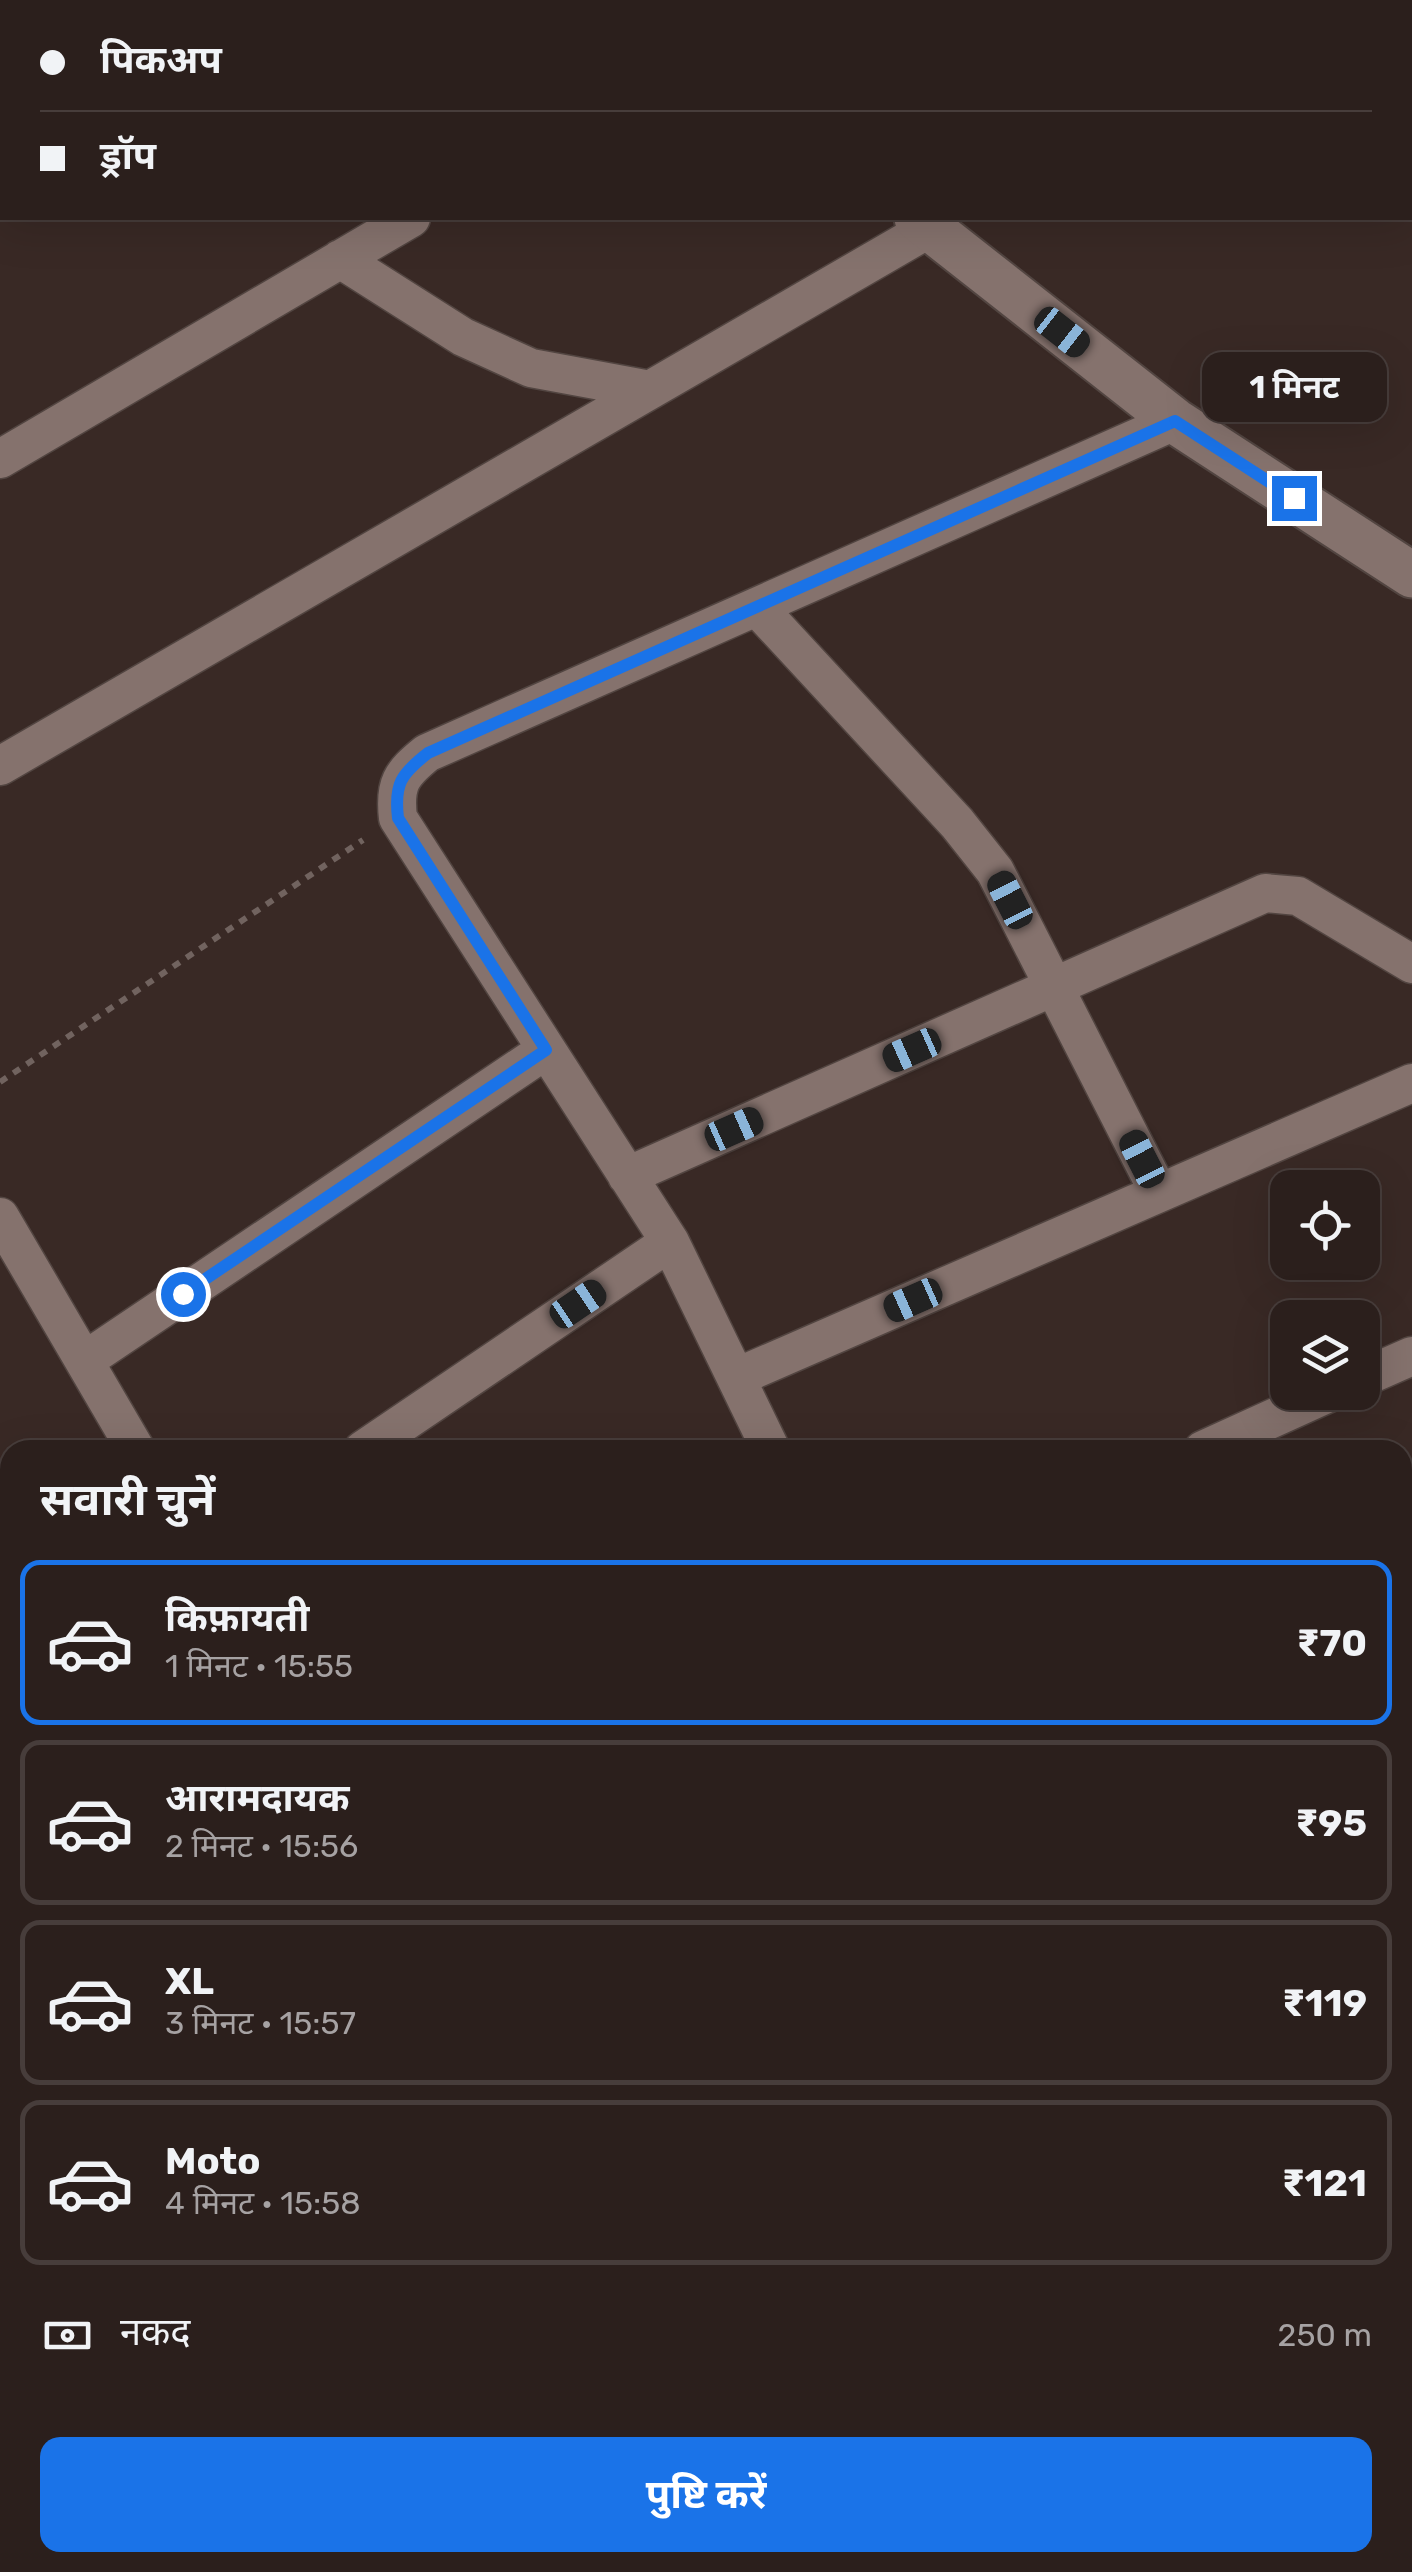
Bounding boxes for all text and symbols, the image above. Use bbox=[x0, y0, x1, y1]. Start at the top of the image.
text: पिकअप bbox=[100, 37, 222, 83]
text: ड्रॉप bbox=[100, 133, 156, 179]
car bbox=[1029, 302, 1095, 362]
callout: 1 मिनट bbox=[1202, 353, 1386, 423]
text: 1 मिनट bbox=[1250, 368, 1339, 406]
route end bbox=[1272, 476, 1317, 521]
car bbox=[983, 866, 1037, 934]
car bbox=[878, 1024, 946, 1076]
car bbox=[700, 1103, 768, 1155]
car bbox=[1115, 1125, 1169, 1193]
map controls bbox=[1270, 1170, 1380, 1410]
button: locate bbox=[1270, 1170, 1380, 1280]
route start bbox=[161, 1272, 206, 1317]
car bbox=[879, 1274, 947, 1326]
car bbox=[545, 1275, 611, 1333]
button: layers bbox=[1270, 1300, 1380, 1410]
text: सवारी चुनें bbox=[40, 1473, 215, 1526]
text: किफ़ायती bbox=[165, 1595, 309, 1641]
icon: car bbox=[45, 1598, 135, 1688]
text: ₹70 bbox=[1297, 1620, 1367, 1666]
text: 1 मिनट · 15:55 bbox=[165, 1647, 353, 1685]
text: आरामदायक bbox=[165, 1775, 349, 1821]
icon: car bbox=[45, 1778, 135, 1868]
text: ₹95 bbox=[1295, 1800, 1367, 1846]
text: 2 मिनट · 15:56 bbox=[165, 1827, 358, 1865]
icon: car bbox=[45, 1958, 135, 2048]
text: XL bbox=[165, 1958, 214, 2004]
text: ₹119 bbox=[1282, 1980, 1367, 2026]
text: 3 मिनट · 15:57 bbox=[165, 2004, 356, 2042]
icon: car bbox=[45, 2138, 135, 2228]
text: Moto bbox=[165, 2138, 261, 2184]
text: ₹121 bbox=[1282, 2160, 1367, 2206]
text: 4 मिनट · 15:58 bbox=[165, 2184, 361, 2222]
icon: cash bbox=[40, 2308, 95, 2363]
text: नकद bbox=[120, 2309, 190, 2355]
text: 250 m bbox=[1278, 2316, 1372, 2354]
button: पुष्टि करें bbox=[40, 2437, 1372, 2552]

